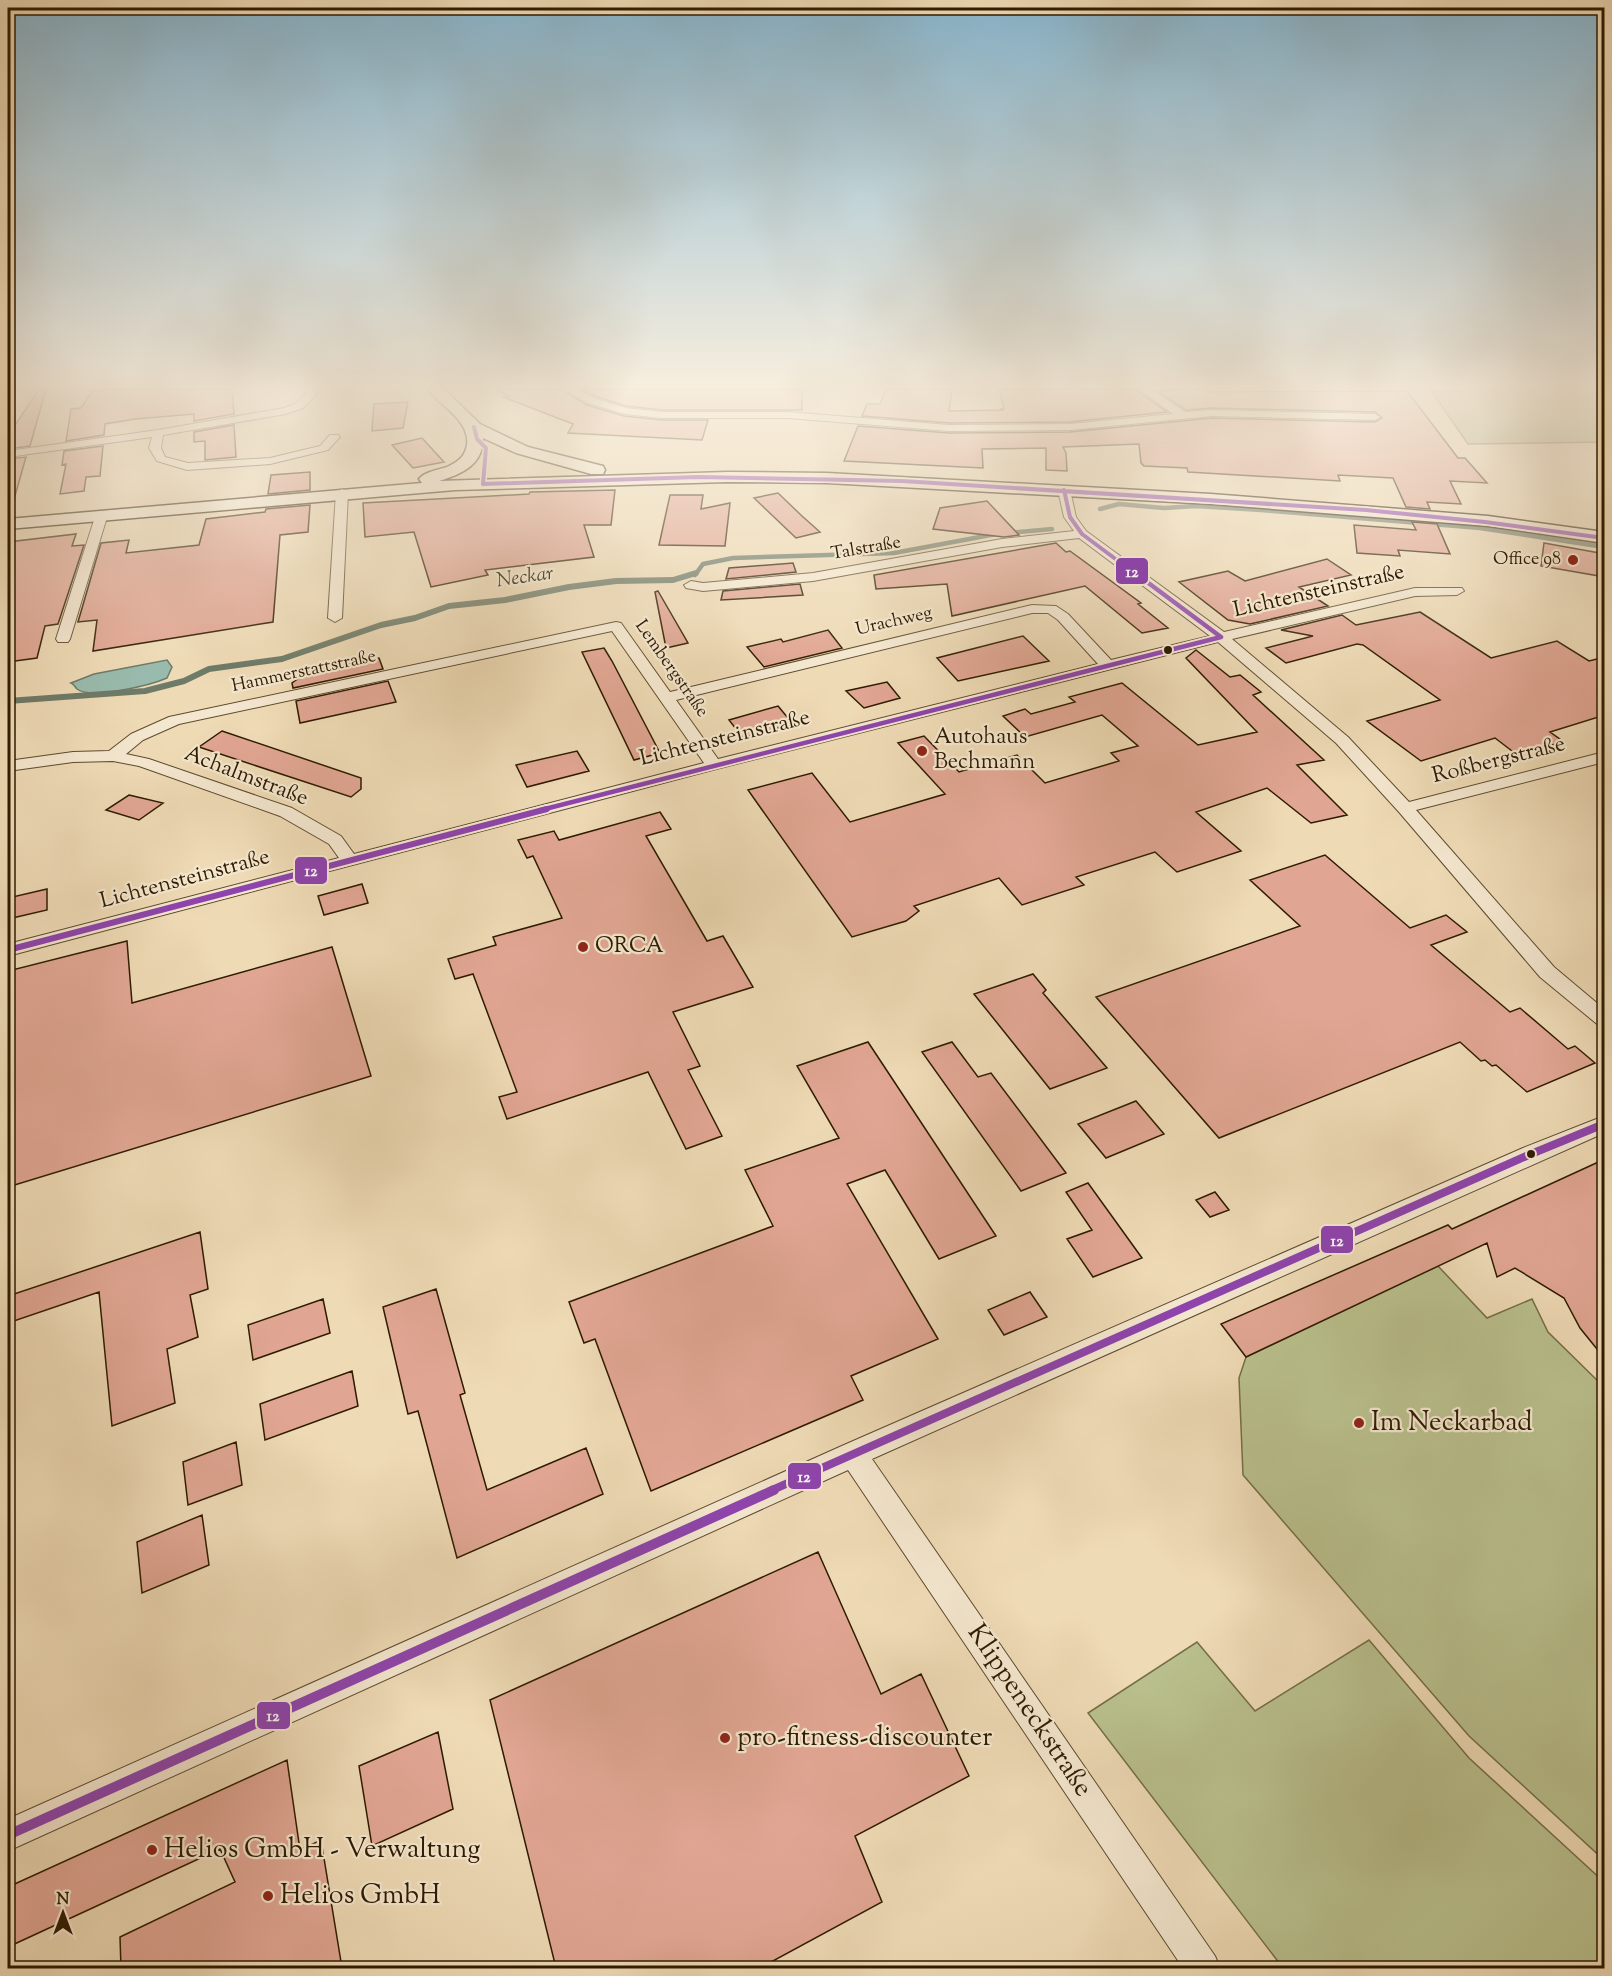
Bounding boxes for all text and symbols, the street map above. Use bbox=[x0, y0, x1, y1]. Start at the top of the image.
street label: Talstraße bbox=[829, 530, 903, 568]
place label: Office 98 bbox=[1493, 547, 1561, 573]
marker: Office 98 bbox=[1566, 553, 1580, 567]
line badge: 12 bbox=[1115, 557, 1149, 585]
street label: Lichtensteinstraße bbox=[1230, 557, 1408, 627]
water label: Neckar bbox=[495, 560, 555, 596]
text: 12 bbox=[1126, 562, 1139, 585]
street label: Urachweg bbox=[853, 601, 935, 643]
street label: Lembergstraße bbox=[628, 615, 714, 723]
street label: Hammerstattstraße bbox=[229, 644, 379, 700]
unlabelled marker bbox=[1162, 644, 1174, 656]
street label: Lichtensteinstraße bbox=[636, 702, 814, 776]
place label: Autohaus Bechmann bbox=[934, 722, 1035, 779]
street label: Roßbergstraße bbox=[1429, 729, 1569, 793]
street label: Achalmstraße bbox=[179, 739, 313, 815]
marker: Autohaus Bechmann bbox=[915, 744, 929, 758]
street label: Lichtensteinstraße bbox=[96, 842, 274, 918]
line badge: 12 bbox=[294, 856, 328, 885]
text: 12 bbox=[305, 861, 318, 884]
place label: ORCA bbox=[595, 931, 664, 963]
marker: ORCA bbox=[576, 940, 590, 954]
unlabelled marker bbox=[1525, 1148, 1537, 1160]
line badge: 12 bbox=[1320, 1225, 1354, 1254]
text: 12 bbox=[1331, 1231, 1344, 1254]
place label: Im Neckarbad bbox=[1371, 1404, 1533, 1443]
marker: Im Neckarbad bbox=[1352, 1416, 1366, 1430]
line badge: 12 bbox=[787, 1462, 822, 1490]
text: 12 bbox=[798, 1467, 811, 1490]
street label: Klippeneckstraße bbox=[957, 1617, 1101, 1805]
line badge: 12 bbox=[256, 1701, 291, 1730]
text: 12 bbox=[267, 1706, 280, 1729]
place label: pro-fitness-discounter bbox=[737, 1719, 992, 1758]
marker: pro-fitness-discounter bbox=[718, 1731, 732, 1745]
place label: Helios GmbH - Verwaltung bbox=[164, 1831, 480, 1870]
marker: Helios GmbH - Verwaltung bbox=[145, 1843, 159, 1857]
place label: Helios GmbH bbox=[280, 1877, 440, 1916]
north arrow bbox=[33, 1883, 93, 1943]
text: N bbox=[57, 1889, 70, 1912]
marker: Helios GmbH bbox=[261, 1889, 275, 1903]

